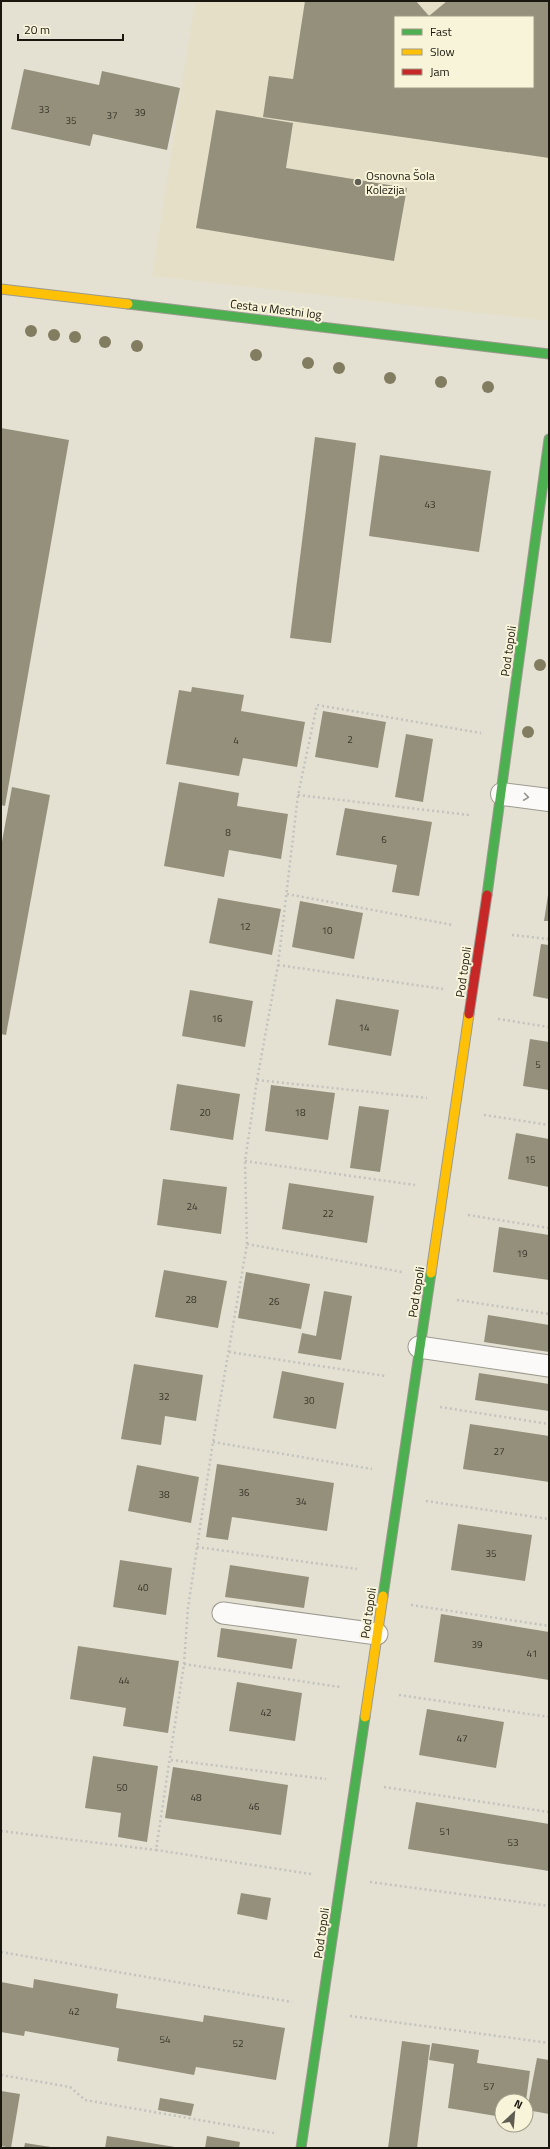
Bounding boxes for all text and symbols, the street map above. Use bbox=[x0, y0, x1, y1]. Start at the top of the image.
scale bar bbox=[18, 16, 123, 42]
legend bbox=[394, 16, 534, 88]
text: 20 m bbox=[24, 20, 50, 39]
text: Fast bbox=[430, 22, 453, 41]
text: Slow bbox=[430, 42, 455, 61]
text: Jam bbox=[430, 62, 450, 81]
house number: 33 bbox=[38, 102, 50, 117]
house number: 39 bbox=[134, 105, 146, 120]
house number: 37 bbox=[106, 108, 118, 123]
house number: 35 bbox=[65, 113, 77, 128]
place label: Osnovna Šola Kolezija bbox=[366, 166, 435, 199]
marker: Osnovna Šola Kolezija bbox=[353, 177, 363, 187]
street label: Cesta v Mestni log bbox=[229, 294, 323, 324]
house number: 43 bbox=[424, 497, 436, 512]
street label: Pod topoli bbox=[495, 624, 521, 678]
house number: 2 bbox=[347, 732, 353, 747]
house number: 4 bbox=[233, 733, 239, 748]
one-way arrow bbox=[522, 792, 529, 801]
house number: 8 bbox=[225, 825, 231, 840]
house number: 6 bbox=[381, 832, 387, 847]
house number: 12 bbox=[239, 919, 251, 934]
house number: 10 bbox=[321, 923, 333, 938]
street label: Pod topoli bbox=[450, 945, 476, 999]
house number: 16 bbox=[211, 1011, 223, 1026]
house number: 14 bbox=[358, 1020, 370, 1035]
house number: 5 bbox=[535, 1057, 541, 1072]
house number: 20 bbox=[199, 1105, 211, 1120]
house number: 18 bbox=[294, 1105, 306, 1120]
house number: 15 bbox=[524, 1152, 536, 1167]
house number: 24 bbox=[186, 1199, 198, 1214]
house number: 22 bbox=[322, 1206, 334, 1221]
house number: 19 bbox=[516, 1246, 528, 1261]
street label: Pod topoli bbox=[403, 1265, 429, 1319]
house number: 28 bbox=[185, 1292, 197, 1307]
house number: 26 bbox=[268, 1294, 280, 1309]
house number: 32 bbox=[158, 1389, 170, 1404]
house number: 30 bbox=[303, 1393, 315, 1408]
house number: 27 bbox=[493, 1444, 505, 1459]
house number: 36 bbox=[238, 1485, 250, 1500]
house number: 38 bbox=[158, 1487, 170, 1502]
house number: 34 bbox=[295, 1494, 307, 1509]
house number: 35 bbox=[485, 1546, 497, 1561]
house number: 40 bbox=[137, 1580, 149, 1595]
street label: Pod topoli bbox=[355, 1586, 381, 1640]
house number: 39 bbox=[471, 1637, 483, 1652]
house number: 41 bbox=[526, 1646, 538, 1661]
house number: 44 bbox=[118, 1673, 130, 1688]
house number: 42 bbox=[260, 1705, 272, 1720]
house number: 47 bbox=[456, 1731, 468, 1746]
house number: 50 bbox=[116, 1780, 128, 1795]
house number: 48 bbox=[190, 1790, 202, 1805]
house number: 46 bbox=[248, 1799, 260, 1814]
house number: 51 bbox=[439, 1824, 451, 1839]
house number: 53 bbox=[507, 1835, 519, 1850]
street label: Pod topoli bbox=[308, 1906, 334, 1960]
house number: 42 bbox=[68, 2004, 80, 2019]
house number: 54 bbox=[159, 2032, 171, 2047]
house number: 52 bbox=[232, 2036, 244, 2051]
house number: 57 bbox=[483, 2079, 495, 2094]
north arrow bbox=[494, 2093, 534, 2133]
text: N bbox=[511, 2095, 525, 2113]

